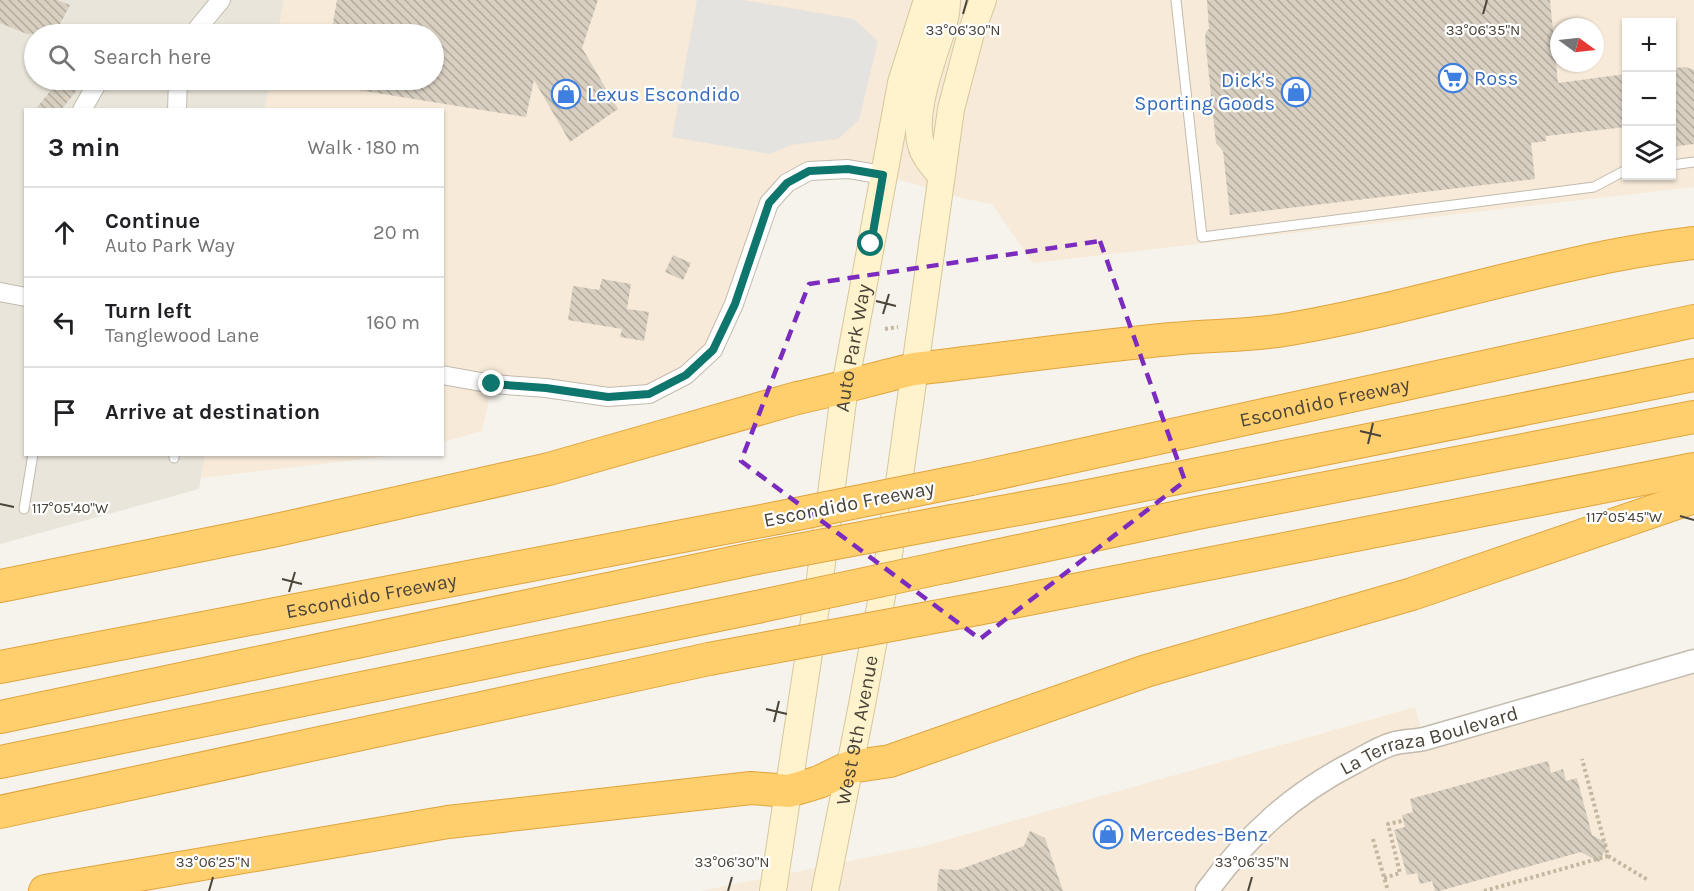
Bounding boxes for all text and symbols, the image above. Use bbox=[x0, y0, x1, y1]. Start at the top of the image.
north arrow bbox=[1550, 18, 1604, 72]
map controls bbox=[1622, 18, 1676, 180]
button: + bbox=[1622, 18, 1676, 72]
text: 33°06'30"N bbox=[926, 21, 1000, 39]
text: 33°06'35"N bbox=[1446, 21, 1520, 39]
search box bbox=[24, 24, 444, 90]
icon: search bbox=[45, 41, 78, 74]
text: Search here bbox=[93, 44, 211, 70]
supermarket icon: Ross bbox=[1437, 62, 1469, 94]
place label: Ross bbox=[1474, 67, 1518, 90]
place label: Dick's Sporting Goods bbox=[1134, 69, 1275, 115]
button: − bbox=[1622, 72, 1676, 126]
shop icon: Dick's Sporting Goods bbox=[1280, 76, 1312, 108]
shop icon: Lexus Escondido bbox=[550, 78, 582, 110]
place label: Lexus Escondido bbox=[587, 83, 740, 106]
button: layers bbox=[1622, 126, 1676, 180]
text: 3 min bbox=[48, 132, 120, 163]
text: Walk · 180 m bbox=[308, 136, 420, 159]
text: Continue bbox=[105, 208, 200, 234]
icon: ahead bbox=[48, 216, 81, 249]
text: 20 m bbox=[373, 221, 420, 244]
route start bbox=[857, 230, 883, 256]
text: Auto Park Way bbox=[105, 234, 235, 257]
street label: Auto Park Way bbox=[830, 282, 875, 413]
text: Turn left bbox=[105, 298, 192, 324]
icon: left bbox=[48, 306, 81, 339]
text: 160 m bbox=[367, 311, 420, 334]
text: Tanglewood Lane bbox=[105, 324, 259, 347]
route end bbox=[478, 370, 504, 396]
street label: Escondido Freeway bbox=[1237, 372, 1412, 431]
icon: arrive bbox=[48, 396, 81, 429]
text: Arrive at destination bbox=[105, 399, 320, 425]
street label: Escondido Freeway bbox=[762, 476, 936, 532]
text: 117°05'40"W bbox=[32, 499, 109, 517]
text: 117°05'45"W bbox=[1586, 508, 1663, 526]
street label: Escondido Freeway bbox=[284, 568, 459, 623]
street label: West 9th Avenue bbox=[831, 653, 882, 807]
street label: La Terraza Boulevard bbox=[1336, 701, 1521, 779]
shop icon: Mercedes-Benz bbox=[1092, 818, 1124, 850]
place label: Mercedes-Benz bbox=[1129, 823, 1268, 846]
text: 33°06'25"N bbox=[176, 853, 250, 871]
text: 33°06'30"N bbox=[695, 853, 769, 871]
text: 33°06'35"N bbox=[1215, 853, 1289, 871]

